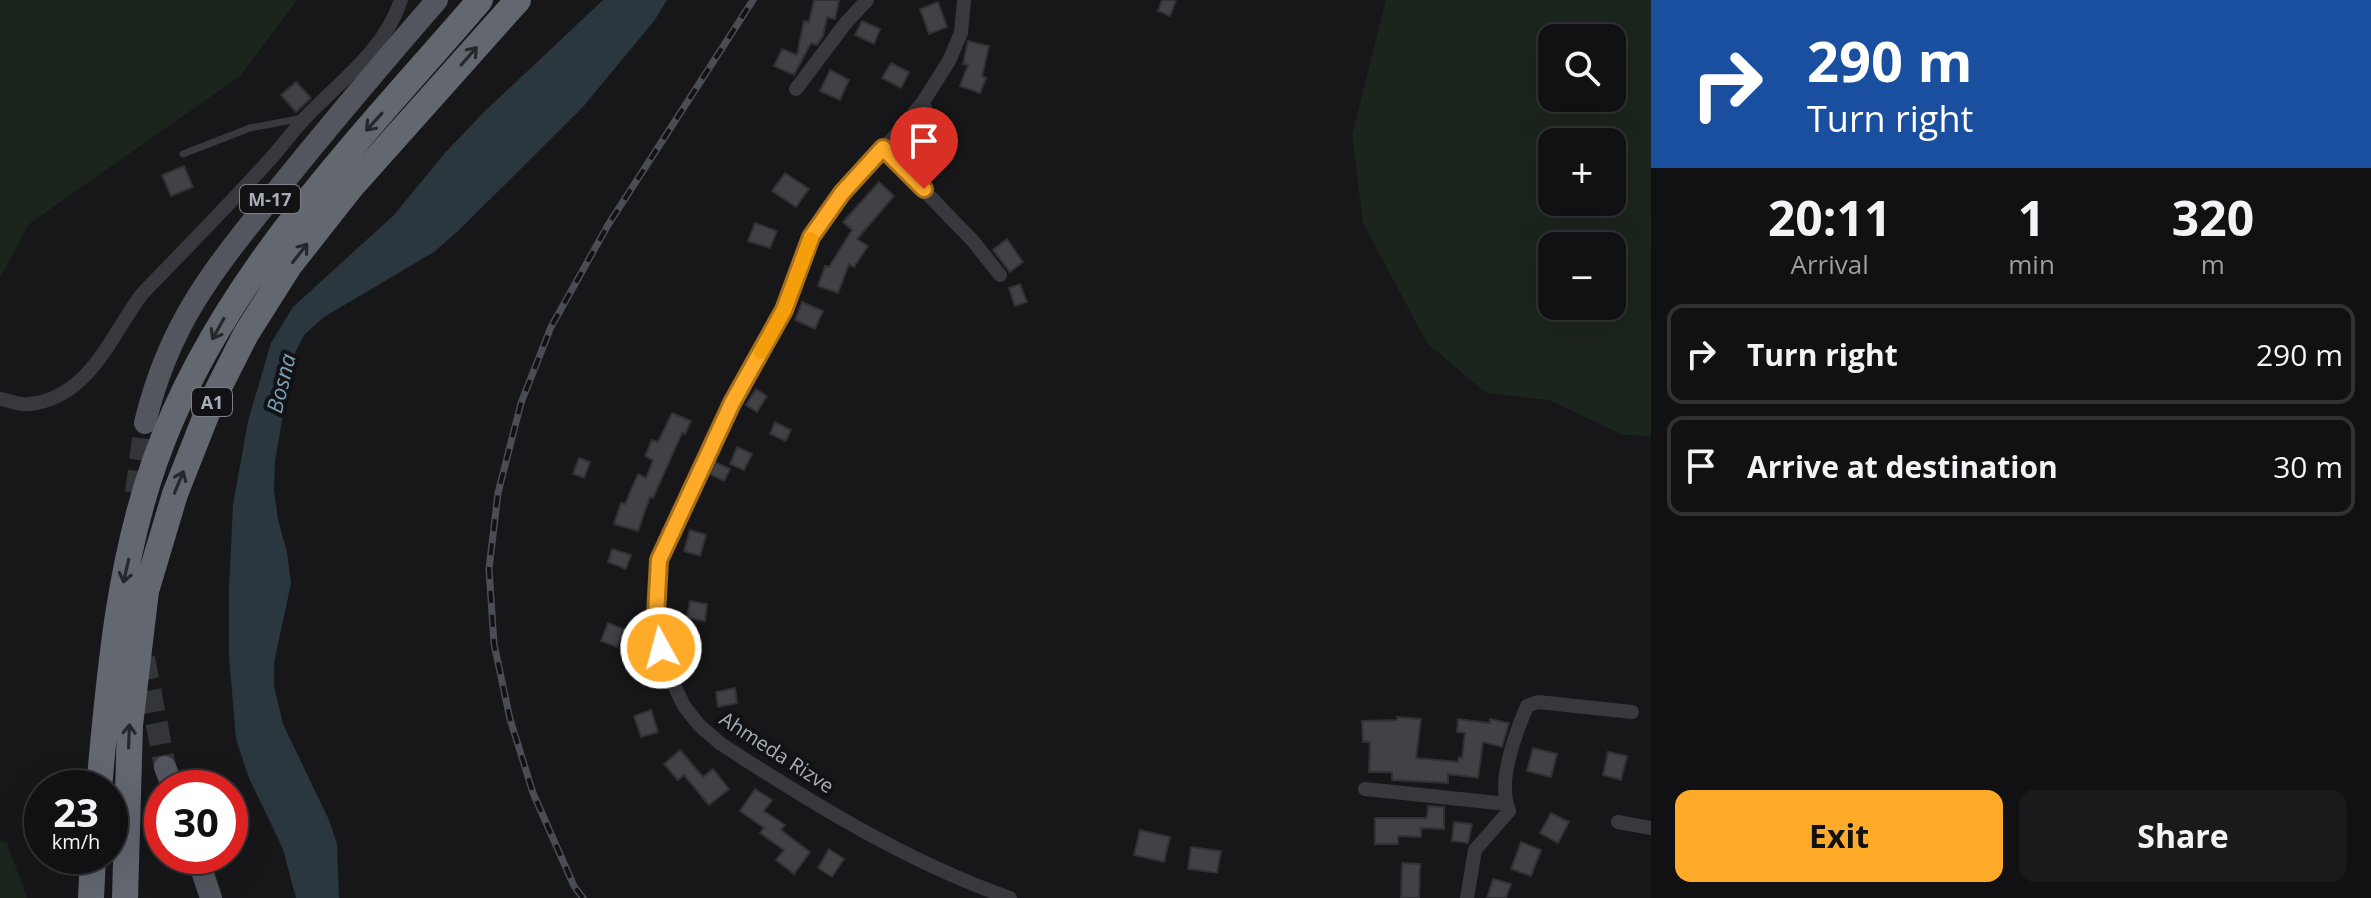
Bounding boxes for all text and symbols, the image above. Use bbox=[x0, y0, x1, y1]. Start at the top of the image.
text: 290 m bbox=[1807, 22, 1973, 98]
map controls bbox=[1538, 24, 1626, 320]
button: search bbox=[1538, 24, 1626, 112]
icon: right bbox=[1675, 32, 1779, 136]
one-way arrow bbox=[460, 46, 478, 67]
text: Turn right bbox=[1807, 94, 1973, 143]
pin bbox=[890, 107, 958, 189]
one-way arrow bbox=[364, 112, 383, 132]
icon: arrive bbox=[902, 119, 946, 163]
button: + bbox=[1538, 128, 1626, 216]
road number: M-17 bbox=[240, 185, 300, 213]
text: 20:11 bbox=[1768, 185, 1891, 250]
text: 1 bbox=[2018, 185, 2045, 250]
text: 320 bbox=[2172, 185, 2254, 250]
button: − bbox=[1538, 232, 1626, 320]
one-way arrow bbox=[291, 243, 308, 264]
text: Arrival bbox=[1790, 246, 1869, 282]
text: min bbox=[2008, 246, 2055, 282]
text: m bbox=[2201, 246, 2225, 282]
one-way arrow bbox=[210, 317, 225, 341]
icon: right bbox=[1679, 332, 1723, 376]
text: Turn right bbox=[1747, 334, 1898, 375]
text: 290 m bbox=[2256, 334, 2343, 375]
water label: Bosna bbox=[258, 350, 302, 416]
road number: A1 bbox=[192, 388, 232, 416]
icon: arrive bbox=[1679, 444, 1723, 488]
text: Arrive at destination bbox=[1747, 446, 2058, 487]
text: 30 m bbox=[2273, 446, 2343, 487]
one-way arrow bbox=[173, 470, 188, 495]
one-way arrow bbox=[117, 558, 132, 583]
position arrow bbox=[619, 606, 703, 690]
street label: Ahmeda Rizve bbox=[715, 705, 839, 799]
one-way arrow bbox=[122, 723, 137, 750]
speed limit sign: 30 bbox=[144, 770, 248, 874]
text: 23 bbox=[53, 784, 99, 839]
button: Exit bbox=[1675, 790, 2003, 882]
button: Share bbox=[2019, 790, 2347, 882]
text: km/h bbox=[52, 828, 100, 855]

